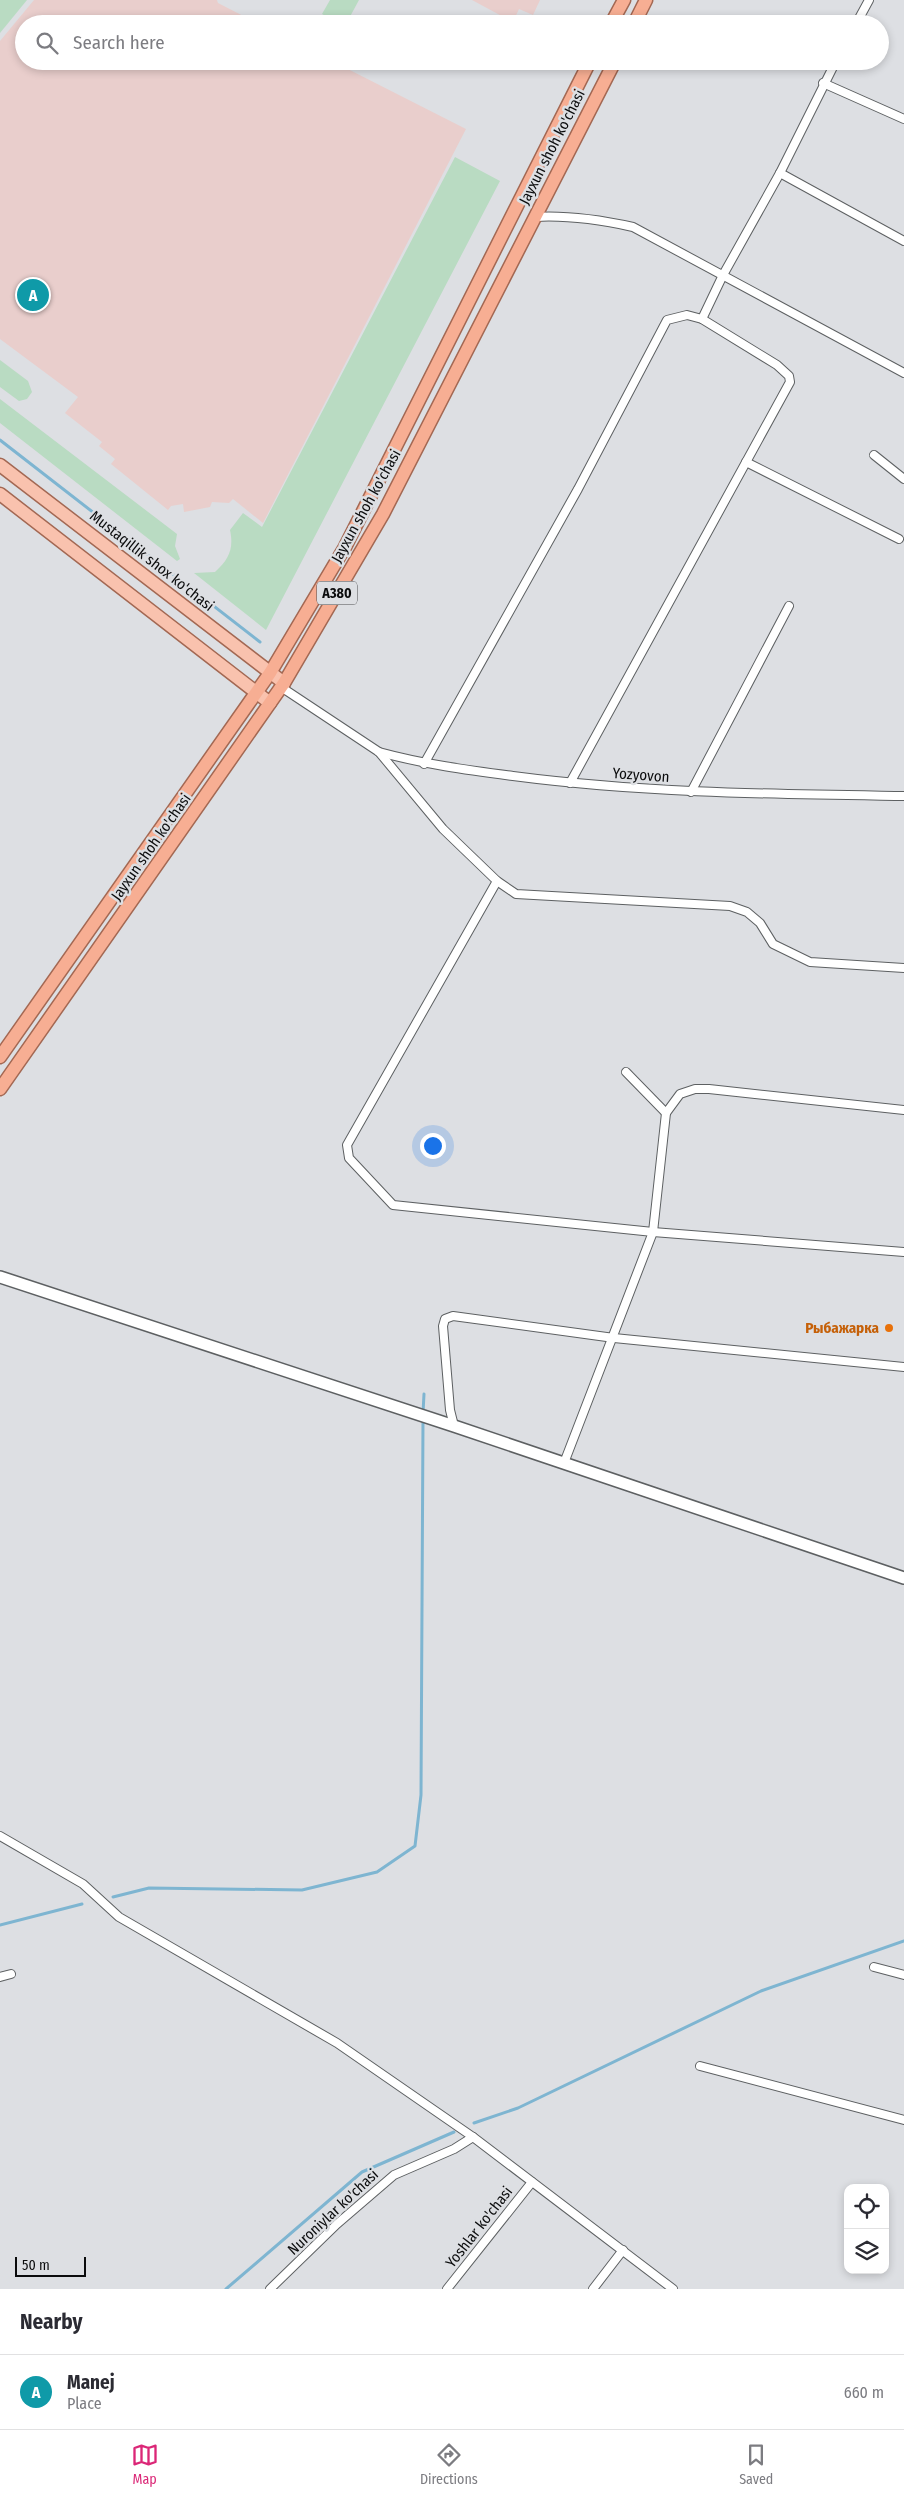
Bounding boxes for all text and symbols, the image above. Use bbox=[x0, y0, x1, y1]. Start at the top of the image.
search box bbox=[15, 15, 889, 70]
icon: search bbox=[33, 29, 61, 57]
text: Search here bbox=[73, 31, 165, 54]
street label: Jayxun shoh ko'chasi bbox=[515, 87, 589, 207]
pin: A bbox=[17, 276, 49, 314]
street label: Jayxun shoh ko'chasi bbox=[327, 446, 405, 566]
street label: Mustaqillik shox ko'chasi bbox=[86, 507, 218, 615]
road number: A380 bbox=[317, 582, 357, 604]
street label: Yozyovon bbox=[612, 764, 670, 786]
street label: Jayxun shoh ko'chasi bbox=[107, 790, 195, 904]
your location bbox=[420, 1133, 446, 1159]
place label: Рыбажарка bbox=[805, 1319, 880, 1337]
marker: Рыбажарка bbox=[883, 1322, 895, 1334]
street label: Nuroniylar ko'chasi bbox=[284, 2165, 382, 2259]
street label: Yoshlar ko'chasi bbox=[442, 2183, 516, 2271]
map controls bbox=[844, 2184, 889, 2274]
button: locate bbox=[844, 2184, 889, 2229]
button: layers bbox=[844, 2229, 889, 2274]
scale bar bbox=[15, 2254, 86, 2277]
text: 50 m bbox=[22, 2257, 50, 2274]
text: Nearby bbox=[20, 2309, 82, 2335]
text: Manej bbox=[67, 2371, 115, 2394]
text: A bbox=[32, 2383, 40, 2402]
text: 660 m bbox=[844, 2383, 884, 2402]
text: Place bbox=[67, 2394, 102, 2413]
tab: Map bbox=[131, 2441, 159, 2488]
tab: Directions bbox=[420, 2441, 478, 2488]
tab: Saved bbox=[739, 2441, 773, 2488]

